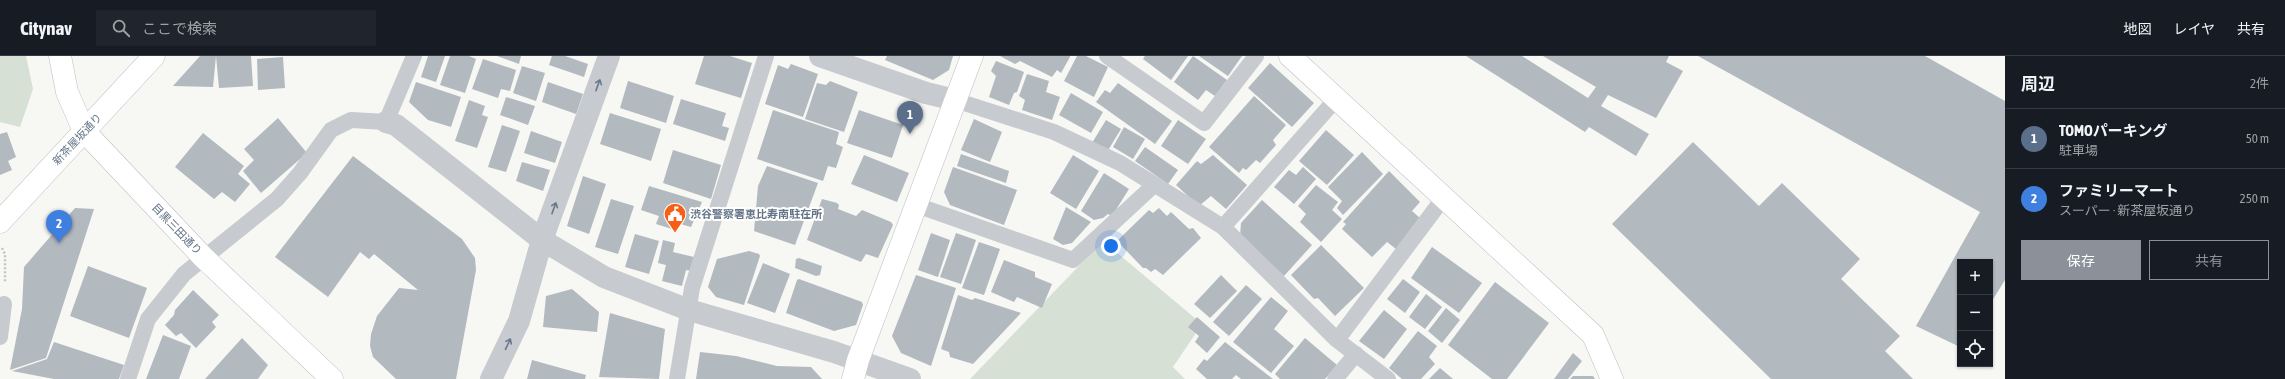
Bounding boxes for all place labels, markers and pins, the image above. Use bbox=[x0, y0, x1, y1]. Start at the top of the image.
pin: 1 bbox=[897, 101, 923, 134]
public building icon: 渋谷警察署恵比寿南駐在所 bbox=[662, 201, 688, 234]
place label: 渋谷警察署恵比寿南駐在所 bbox=[690, 208, 822, 220]
pin: 2 bbox=[46, 210, 72, 243]

